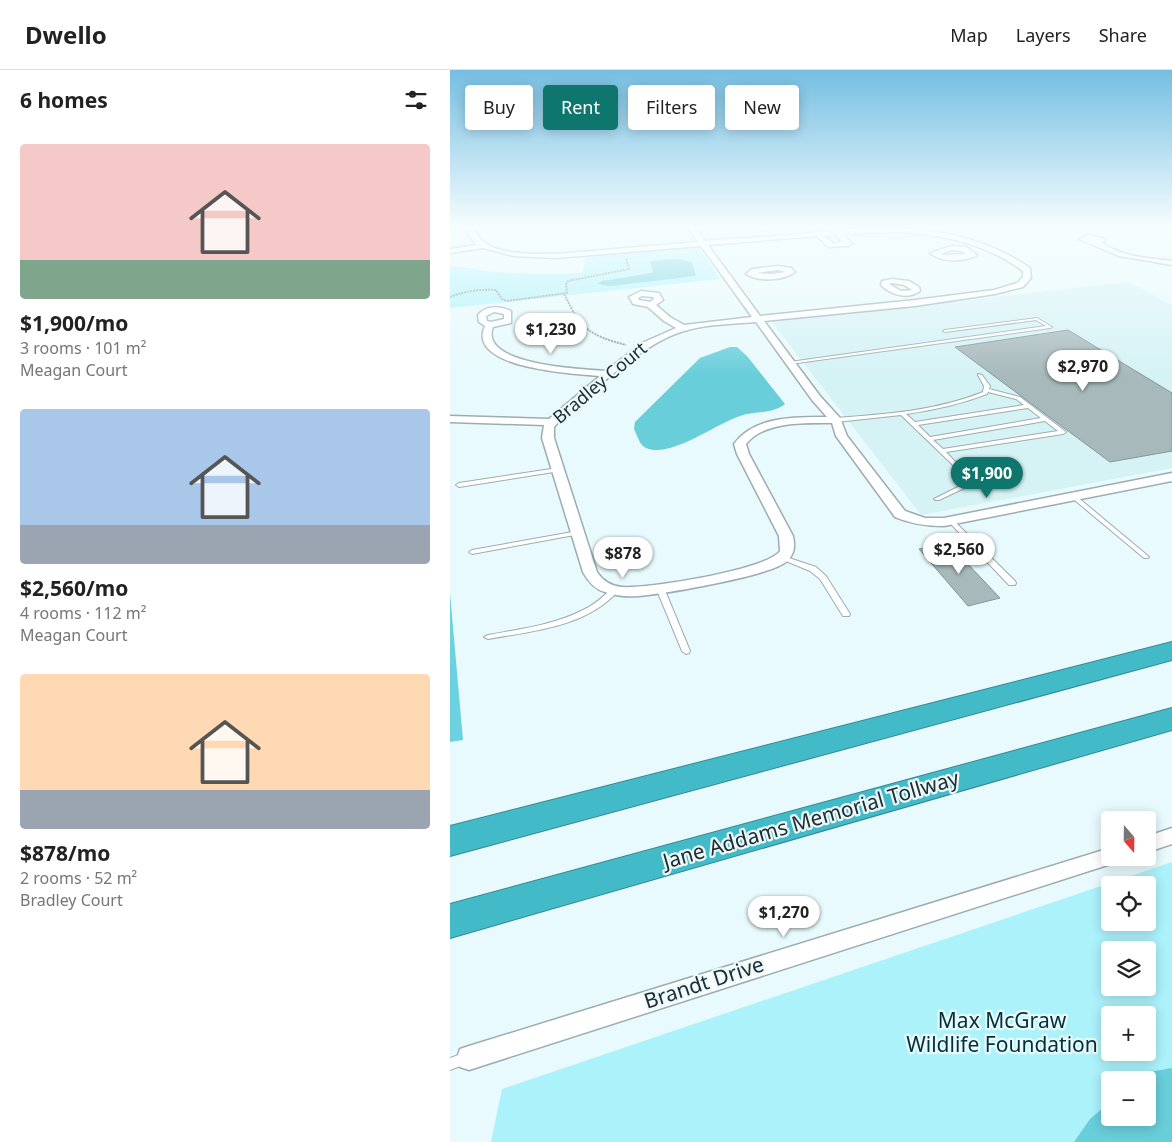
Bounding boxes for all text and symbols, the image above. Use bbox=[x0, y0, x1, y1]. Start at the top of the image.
text: Dwello bbox=[25, 18, 107, 51]
text: Map bbox=[950, 23, 988, 47]
text: Layers bbox=[1016, 23, 1071, 47]
text: Share bbox=[1099, 23, 1147, 47]
chip: Buy bbox=[465, 85, 533, 130]
chip: Rent bbox=[543, 85, 618, 130]
chip: Filters bbox=[628, 85, 715, 130]
chip: New bbox=[725, 85, 799, 130]
text: 6 homes bbox=[20, 86, 108, 114]
icon: filters bbox=[402, 86, 430, 114]
icon: home bbox=[180, 177, 270, 267]
text: $1,900/mo bbox=[20, 309, 128, 337]
pin: $1,230 bbox=[510, 312, 592, 355]
text: $1,230 bbox=[526, 318, 576, 340]
street label: Bradley Court bbox=[547, 336, 652, 429]
text: 3 rooms · 101 m² bbox=[20, 337, 146, 359]
pin: $2,970 bbox=[1042, 350, 1124, 392]
text: $2,970 bbox=[1058, 355, 1108, 377]
text: Meagan Court bbox=[20, 359, 127, 381]
icon: home bbox=[180, 442, 270, 532]
pin: $1,900 bbox=[946, 456, 1028, 499]
text: $1,900 bbox=[962, 462, 1012, 484]
pin: $2,560 bbox=[918, 532, 1000, 575]
pin: $878 bbox=[593, 536, 653, 579]
text: $2,560 bbox=[934, 538, 984, 560]
text: $878 bbox=[605, 542, 641, 564]
text: $2,560/mo bbox=[20, 574, 128, 602]
text: 4 rooms · 112 m² bbox=[20, 602, 146, 624]
text: Meagan Court bbox=[20, 624, 127, 646]
icon: home bbox=[180, 707, 270, 797]
street label: Jane Addams Memorial Tollway bbox=[658, 763, 962, 875]
north arrow bbox=[1101, 811, 1156, 866]
map controls bbox=[1101, 811, 1156, 1126]
text: $878/mo bbox=[20, 839, 110, 867]
text: 2 rooms · 52 m² bbox=[20, 867, 137, 889]
button: locate bbox=[1101, 876, 1156, 931]
text: Bradley Court bbox=[20, 889, 123, 911]
pin: $1,270 bbox=[743, 896, 825, 938]
text: $1,270 bbox=[759, 901, 809, 923]
button: layers bbox=[1101, 941, 1156, 996]
street label: Brandt Drive bbox=[640, 949, 767, 1015]
park label: Max McGraw Wildlife Foundation bbox=[906, 1006, 1098, 1058]
button: + bbox=[1101, 1006, 1156, 1061]
button: − bbox=[1101, 1071, 1156, 1126]

